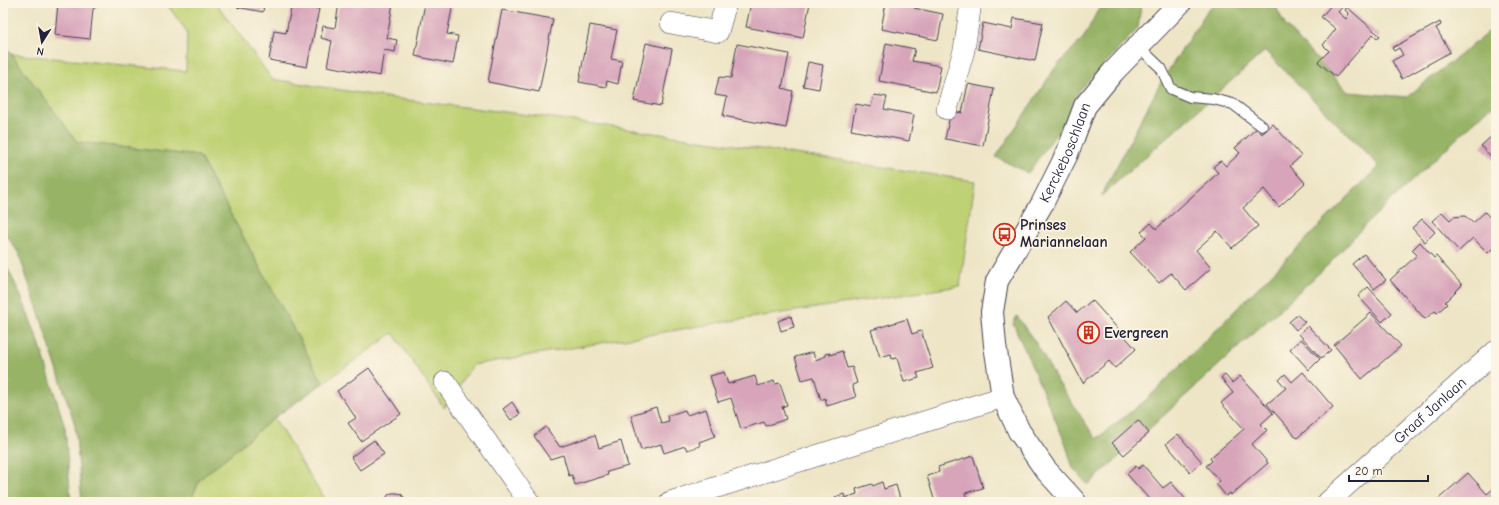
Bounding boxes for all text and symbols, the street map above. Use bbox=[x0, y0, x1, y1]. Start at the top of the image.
north arrow bbox=[22, 22, 62, 62]
text: N bbox=[35, 44, 45, 58]
street label: Kerckeboschlaan bbox=[1035, 100, 1095, 206]
place label: Prinses Mariannelaan bbox=[1020, 216, 1108, 251]
bus stop icon: Prinses Mariannelaan bbox=[991, 221, 1017, 247]
building icon: Evergreen bbox=[1076, 320, 1102, 346]
place label: Evergreen bbox=[1104, 324, 1169, 342]
street label: Graaf Janlaan bbox=[1390, 373, 1470, 448]
scale bar bbox=[1349, 457, 1428, 483]
text: 20 m bbox=[1355, 464, 1383, 478]

